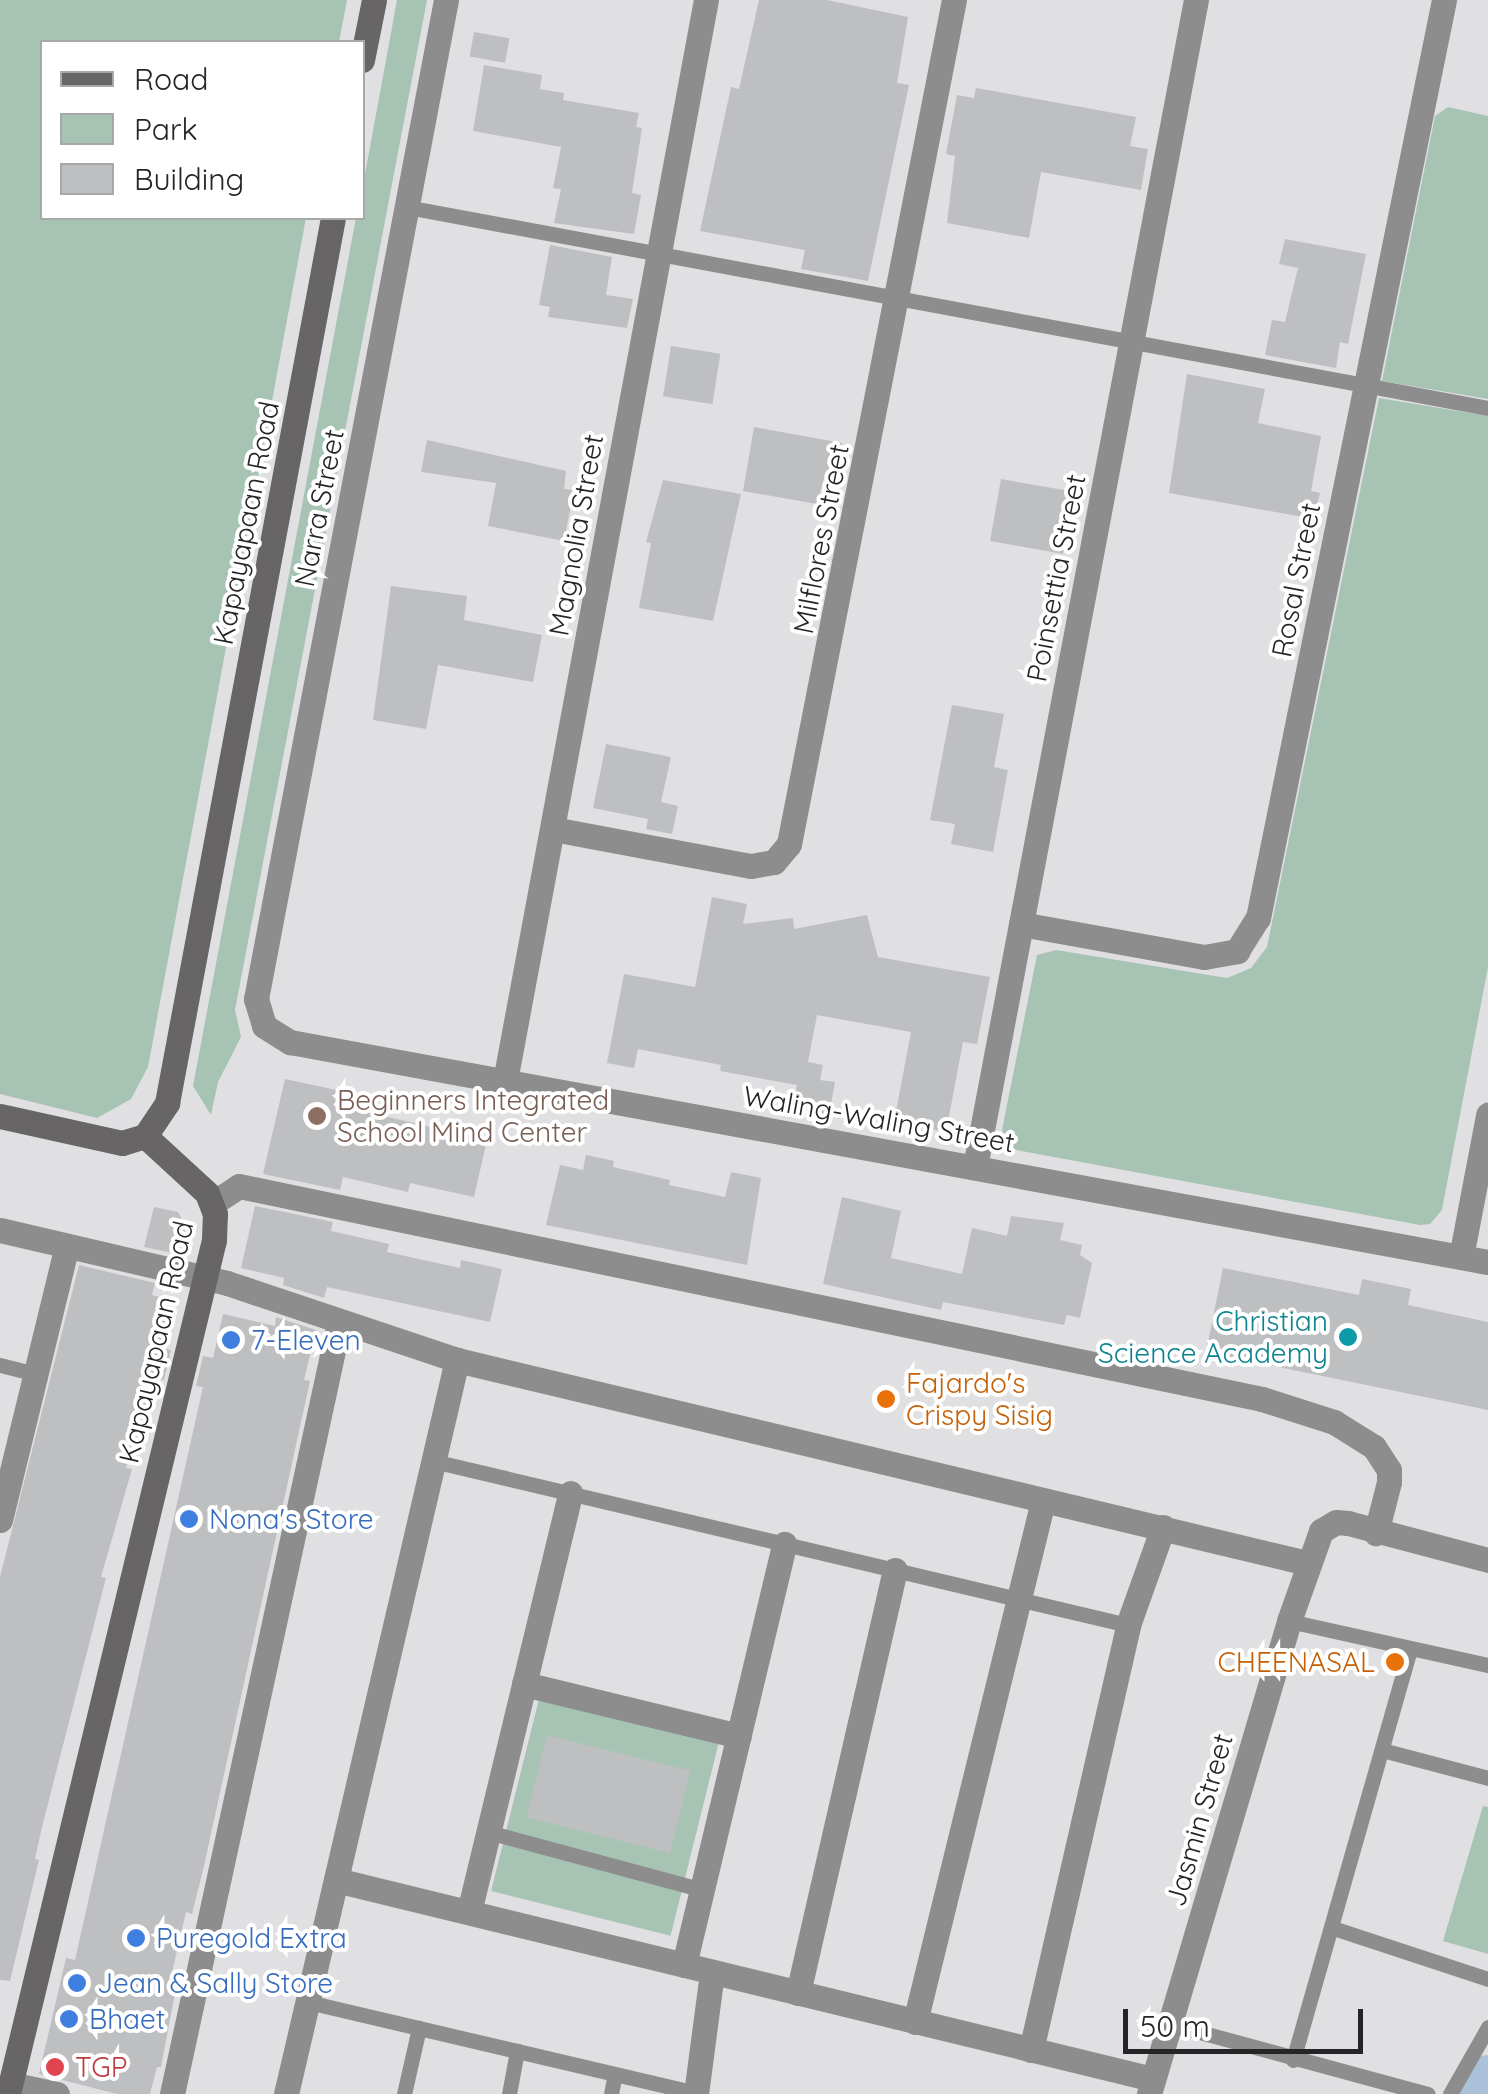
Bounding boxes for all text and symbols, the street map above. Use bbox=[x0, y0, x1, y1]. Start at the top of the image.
legend bbox=[40, 40, 365, 220]
text: Road bbox=[134, 60, 208, 98]
text: Park bbox=[134, 110, 198, 148]
text: Building bbox=[134, 160, 244, 198]
street label: Kapayapaan Road bbox=[206, 398, 286, 648]
street label: Narra Street bbox=[287, 426, 351, 590]
street label: Magnolia Street bbox=[542, 432, 610, 638]
street label: Milflores Street bbox=[786, 441, 856, 637]
street label: Poinsettia Street bbox=[1019, 471, 1093, 685]
street label: Rosal Street bbox=[1265, 500, 1327, 660]
street label: Waling-Waling Street bbox=[741, 1079, 1017, 1159]
place label: Beginners Integrated School Mind Center bbox=[337, 1083, 609, 1149]
marker: Beginners Integrated School Mind Center bbox=[306, 1105, 328, 1127]
street label: Kapayapaan Road bbox=[112, 1218, 200, 1466]
place label: Christian Science Academy bbox=[1098, 1304, 1328, 1370]
place label: 7-Eleven bbox=[251, 1323, 361, 1357]
marker: Christian Science Academy bbox=[1337, 1326, 1359, 1348]
marker: 7-Eleven bbox=[220, 1329, 242, 1351]
place label: Fajardo's Crispy Sisig bbox=[906, 1366, 1053, 1432]
marker: Fajardo's Crispy Sisig bbox=[875, 1388, 897, 1410]
place label: Nona's Store bbox=[209, 1502, 374, 1536]
marker: Nona's Store bbox=[178, 1508, 200, 1530]
place label: CHEENASAL bbox=[1218, 1645, 1375, 1679]
marker: CHEENASAL bbox=[1384, 1651, 1406, 1673]
street label: Jasmin Street bbox=[1158, 1730, 1240, 1910]
place label: Puregold Extra bbox=[156, 1921, 347, 1955]
marker: Puregold Extra bbox=[125, 1927, 147, 1949]
place label: Jean & Sally Store bbox=[97, 1966, 333, 2000]
marker: Jean & Sally Store bbox=[66, 1972, 88, 1994]
scale bar bbox=[1128, 1989, 1368, 2051]
place label: Bhaet bbox=[89, 2002, 165, 2036]
text: 50 m bbox=[1140, 2007, 1210, 2045]
marker: Bhaet bbox=[58, 2008, 80, 2030]
place label: TGP bbox=[75, 2050, 127, 2084]
marker: TGP bbox=[44, 2056, 66, 2078]

